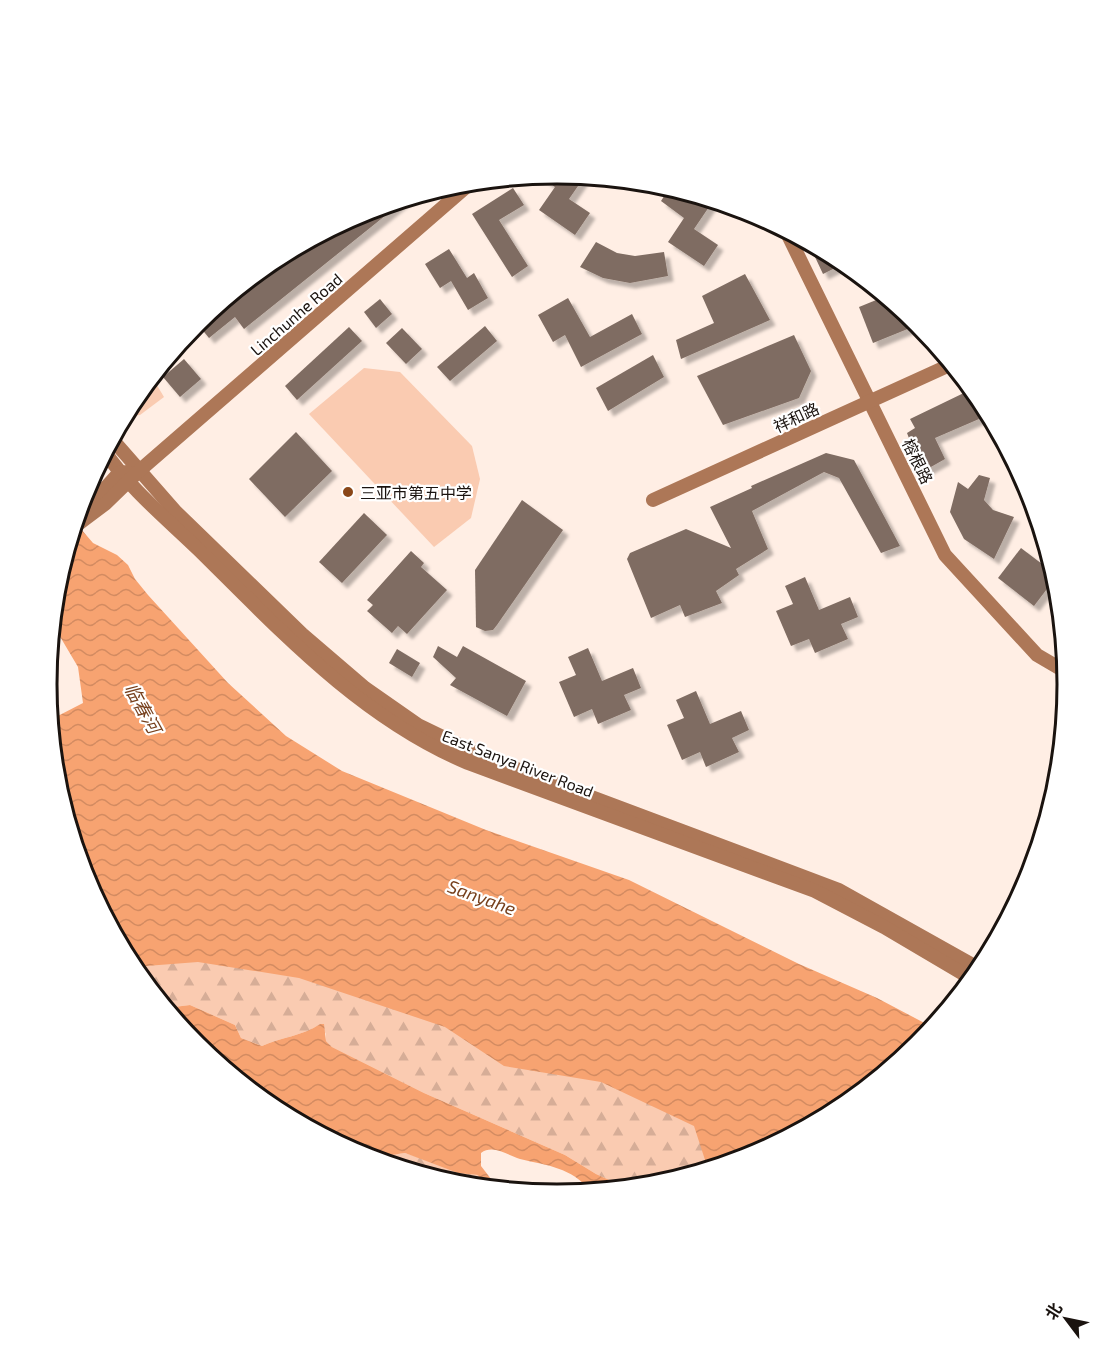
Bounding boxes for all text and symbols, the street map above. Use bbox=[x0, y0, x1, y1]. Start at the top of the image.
street label: Linchunhe Road bbox=[246, 269, 346, 359]
street label: 祥和路 bbox=[770, 398, 822, 436]
street label: 榕根路 bbox=[899, 435, 937, 487]
place label: 三亚市第五中学 bbox=[360, 483, 472, 502]
marker: 三亚市第五中学 bbox=[341, 485, 355, 499]
water label: 临春河 bbox=[120, 679, 167, 740]
street label: East Sanya River Road bbox=[440, 725, 596, 801]
water label: Sanyahe bbox=[445, 875, 519, 920]
north arrow bbox=[1036, 1289, 1096, 1349]
text: 北 bbox=[1041, 1299, 1065, 1323]

